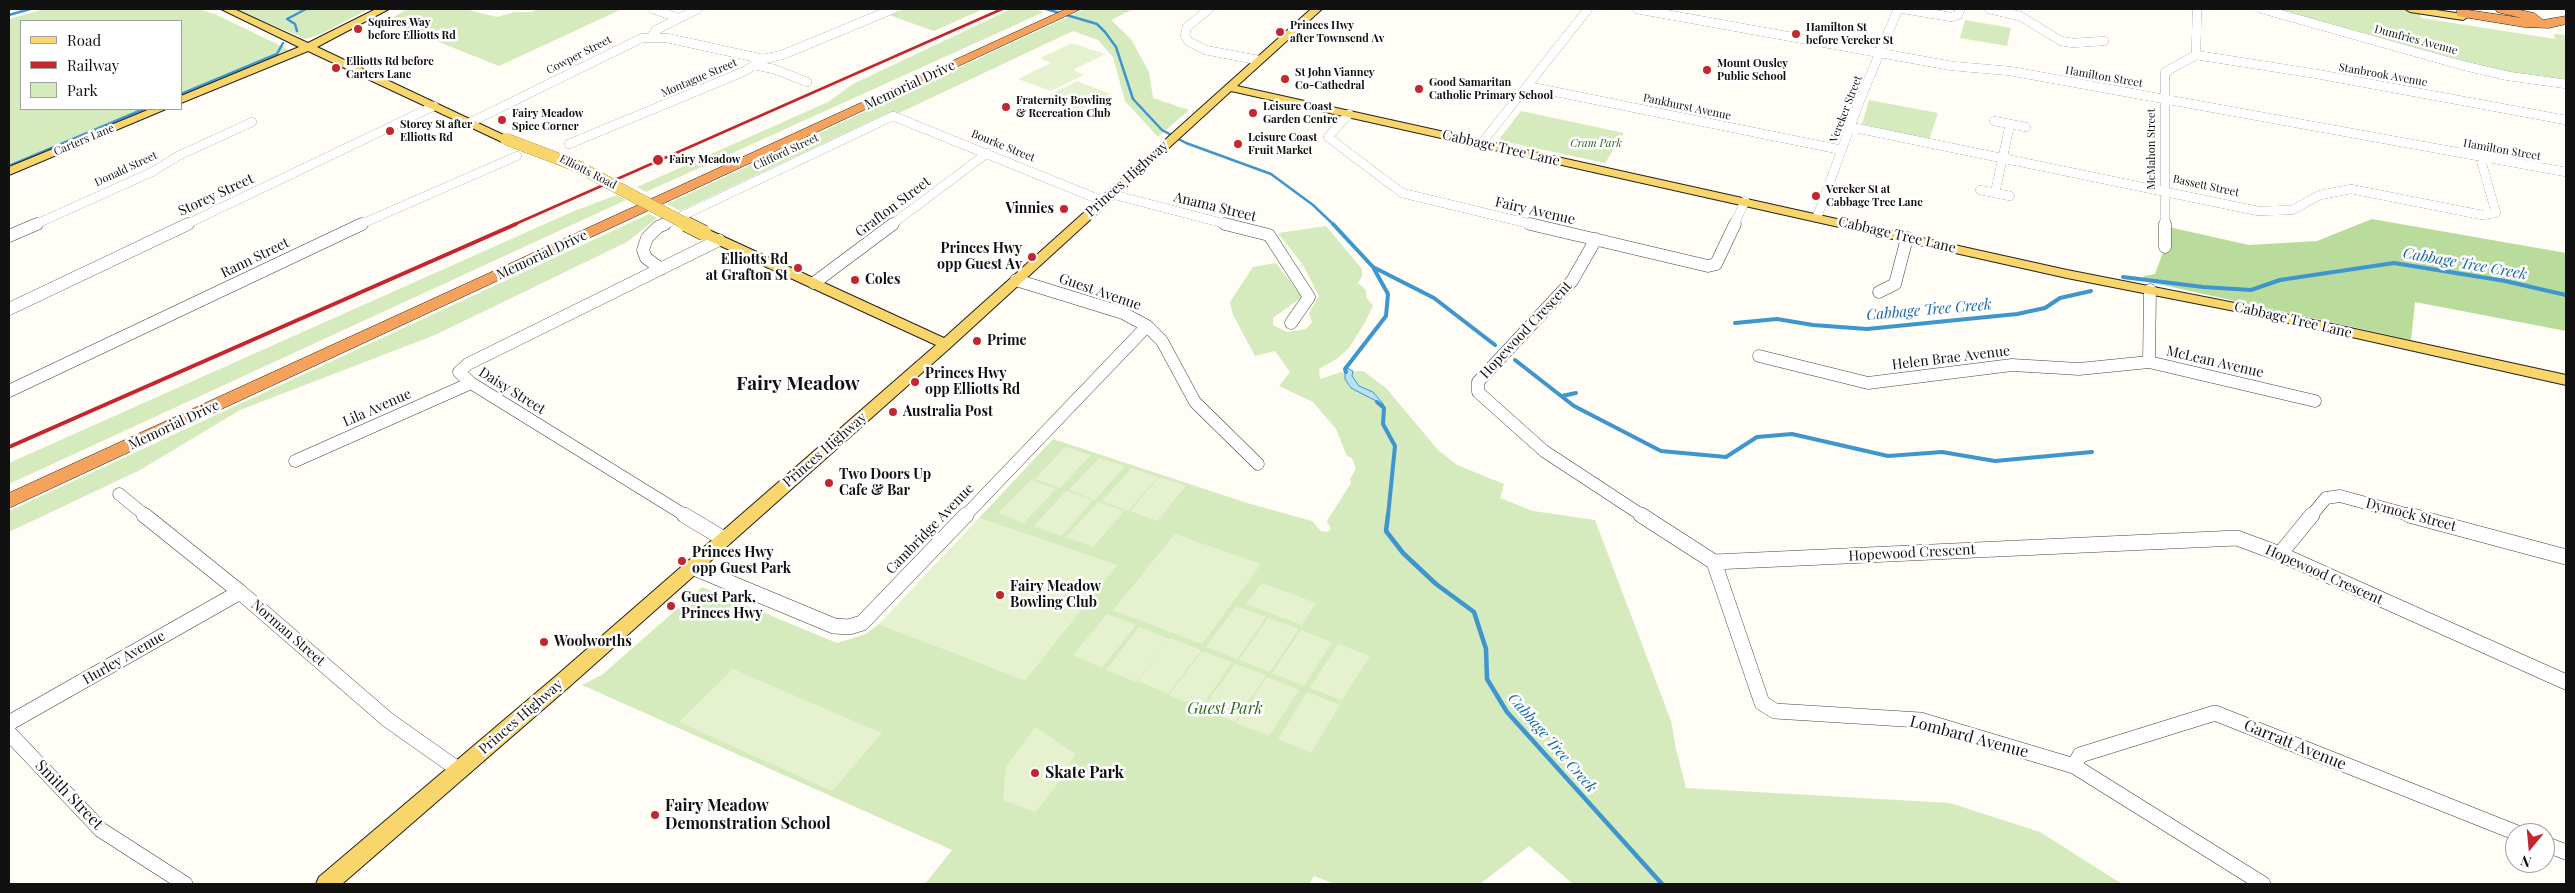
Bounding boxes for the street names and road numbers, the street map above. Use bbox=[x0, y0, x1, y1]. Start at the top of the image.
street label: Dumfries Avenue bbox=[2373, 23, 2459, 57]
street label: Cowper Street bbox=[544, 33, 614, 77]
street label: Montague Street bbox=[659, 56, 739, 100]
street label: Memorial Drive bbox=[862, 57, 958, 113]
street label: Stanbrook Avenue bbox=[2338, 61, 2428, 89]
street label: Hamilton Street bbox=[2064, 64, 2144, 90]
street label: Vereker Street bbox=[1827, 74, 1865, 144]
street label: Pankhurst Avenue bbox=[1642, 91, 1732, 123]
street label: McMahon Street bbox=[2145, 108, 2159, 190]
street label: Carters Lane bbox=[52, 121, 116, 159]
street label: Cabbage Tree Lane bbox=[1441, 126, 1561, 170]
street label: Bourke Street bbox=[969, 127, 1037, 165]
street label: Clifford Street bbox=[751, 131, 821, 173]
street label: Hamilton Street bbox=[2462, 137, 2542, 163]
street label: Princes Highway bbox=[1082, 138, 1172, 220]
street label: Donald Street bbox=[93, 149, 159, 189]
street label: Elliotts Road bbox=[557, 152, 619, 192]
street label: Storey Street bbox=[176, 170, 256, 220]
street label: Grafton Street bbox=[852, 173, 934, 241]
street label: Bassett Street bbox=[2172, 173, 2240, 199]
street label: Anama Street bbox=[1172, 189, 1258, 225]
street label: Fairy Avenue bbox=[1493, 194, 1577, 228]
street label: Cabbage Tree Lane bbox=[1837, 213, 1957, 257]
street label: Memorial Drive bbox=[494, 227, 590, 283]
street label: Rann Street bbox=[218, 234, 292, 282]
street label: Guest Avenue bbox=[1057, 270, 1143, 314]
street label: Hopewood Crescent bbox=[1477, 278, 1575, 382]
street label: Cabbage Tree Lane bbox=[2233, 298, 2353, 342]
street label: Helen Brae Avenue bbox=[1891, 342, 2011, 374]
street label: McLean Avenue bbox=[2165, 343, 2265, 381]
street label: Daisy Street bbox=[476, 364, 548, 418]
street label: Lila Avenue bbox=[340, 385, 414, 431]
street label: Memorial Drive bbox=[126, 397, 222, 453]
street label: Princes Highway bbox=[780, 409, 870, 491]
street label: Cambridge Avenue bbox=[882, 480, 978, 578]
street label: Dymock Street bbox=[2364, 495, 2458, 535]
street label: Hopewood Crescent bbox=[1848, 541, 1976, 565]
street label: Hopewood Crescent bbox=[2263, 542, 2385, 608]
street label: Norman Street bbox=[248, 596, 328, 670]
street label: Hurley Avenue bbox=[80, 628, 168, 688]
street label: Princes Highway bbox=[476, 676, 566, 758]
street label: Lombard Avenue bbox=[1907, 712, 2031, 762]
street label: Garratt Avenue bbox=[2241, 716, 2349, 774]
street label: Smith Street bbox=[31, 756, 107, 834]

